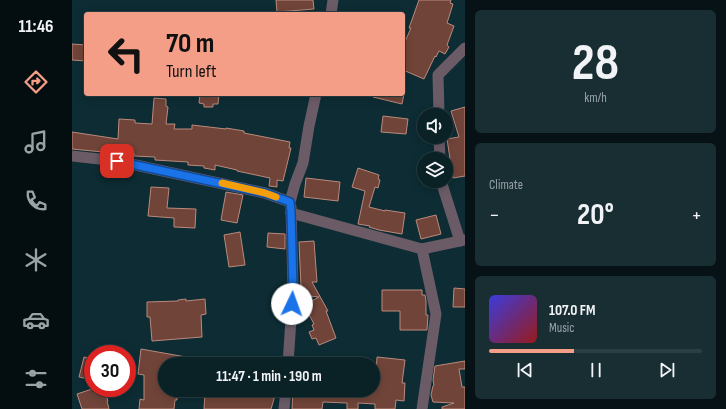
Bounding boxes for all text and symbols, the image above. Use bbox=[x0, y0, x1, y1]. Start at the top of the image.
text: 11:46 bbox=[19, 16, 53, 37]
text: 70 m bbox=[166, 27, 214, 60]
icon: left bbox=[100, 28, 152, 80]
text: 28 bbox=[572, 32, 619, 95]
text: Turn left bbox=[166, 61, 217, 82]
icon: directions bbox=[22, 68, 50, 96]
text: km/h bbox=[584, 90, 607, 106]
map controls bbox=[417, 108, 453, 188]
button: sound bbox=[417, 108, 453, 144]
icon: music bbox=[22, 128, 50, 156]
pin bbox=[100, 144, 134, 178]
icon: arrive bbox=[106, 150, 128, 172]
button: layers bbox=[417, 152, 453, 188]
text: Climate bbox=[489, 177, 523, 193]
icon: phone bbox=[22, 187, 50, 215]
text: 20° bbox=[577, 197, 614, 233]
text: − bbox=[489, 202, 500, 229]
text: + bbox=[691, 202, 702, 229]
icon: climate bbox=[22, 246, 50, 274]
position arrow bbox=[271, 283, 313, 325]
text: 107.0 FM bbox=[549, 301, 595, 320]
icon: car bbox=[22, 306, 50, 334]
text: Music bbox=[549, 320, 574, 336]
speed limit sign: 30 bbox=[84, 345, 136, 397]
icon: previous bbox=[514, 359, 536, 381]
icon: pause bbox=[585, 359, 607, 381]
icon: next bbox=[656, 359, 678, 381]
icon: filters bbox=[22, 365, 50, 393]
text: 11:47 · 1 min · 190 m bbox=[216, 367, 322, 386]

